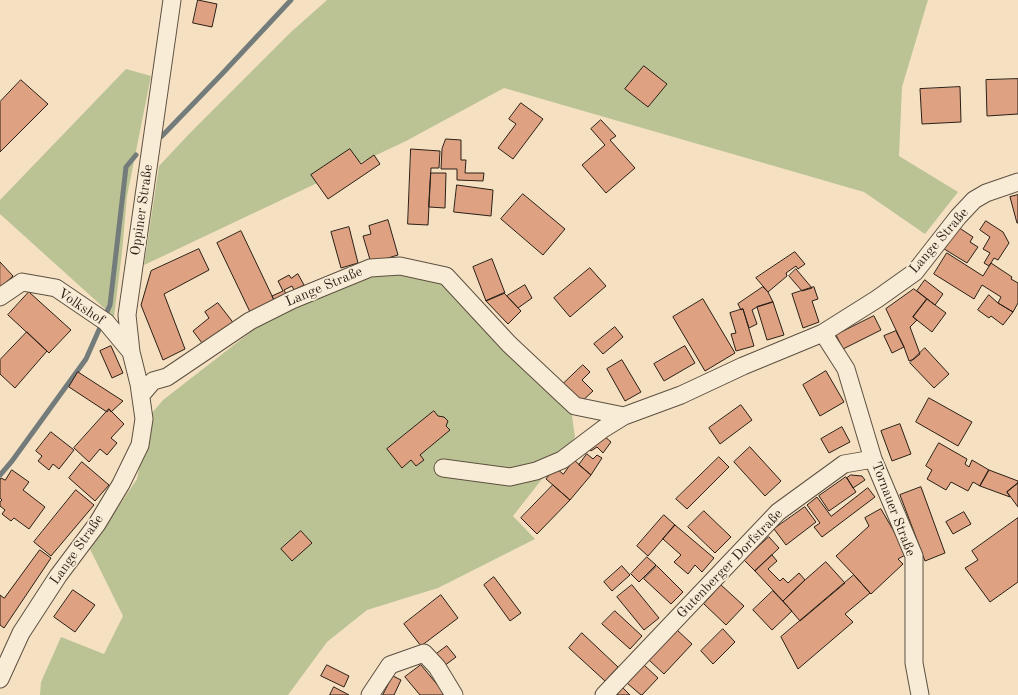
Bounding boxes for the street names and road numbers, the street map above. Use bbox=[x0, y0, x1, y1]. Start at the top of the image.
street label: Oppiner Straße bbox=[127, 163, 157, 257]
street label: Lange Straße bbox=[906, 205, 972, 277]
street label: Lange Straße bbox=[283, 263, 365, 311]
street label: Volkshof bbox=[54, 285, 108, 329]
street label: Tornauer Straße bbox=[867, 459, 919, 559]
street label: Gutenberger Dorfstraße bbox=[674, 506, 786, 622]
street label: Lange Straße bbox=[47, 512, 107, 588]

